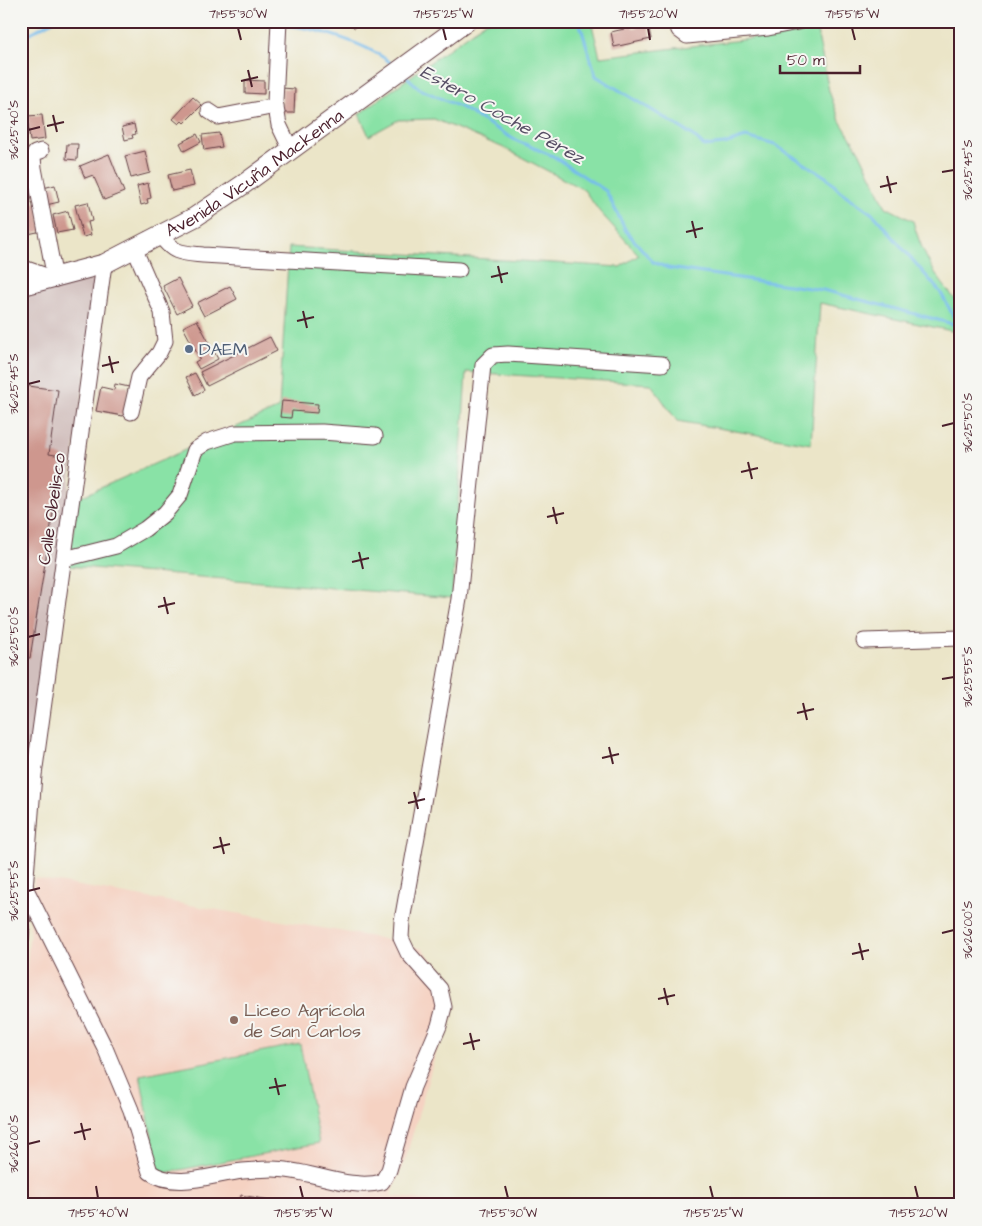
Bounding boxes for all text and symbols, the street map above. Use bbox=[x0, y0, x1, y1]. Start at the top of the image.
text: 71°55'30"W bbox=[209, 6, 268, 23]
text: 71°55'25"W bbox=[413, 6, 474, 23]
text: 71°55'20"W bbox=[618, 6, 678, 23]
text: 71°55'15"W bbox=[825, 6, 880, 23]
scale bar bbox=[780, 42, 860, 74]
text: 50 m bbox=[787, 50, 825, 71]
water label: Estero Coche Pérez bbox=[415, 59, 590, 172]
text: 36°25'40"S bbox=[6, 100, 23, 160]
street label: Avenida Vicuña Mackenna bbox=[161, 103, 349, 243]
text: 36°25'45"S bbox=[960, 139, 977, 200]
place label: DAEM bbox=[199, 337, 248, 362]
marker: DAEM bbox=[183, 343, 195, 355]
text: 36°25'45"S bbox=[6, 353, 23, 414]
text: 36°25'50"S bbox=[960, 393, 977, 453]
street label: Calle Obelisco bbox=[32, 452, 72, 566]
text: 36°25'50"S bbox=[6, 607, 23, 667]
text: 36°25'55"S bbox=[960, 646, 977, 708]
text: 36°25'55"S bbox=[6, 860, 23, 922]
text: 36°26'00"S bbox=[960, 901, 977, 959]
place label: Liceo Agrícola de San Carlos bbox=[244, 998, 365, 1044]
marker: Liceo Agrícola de San Carlos bbox=[228, 1014, 240, 1026]
text: 36°26'00"S bbox=[6, 1115, 23, 1173]
text: 71°55'40"W bbox=[68, 1205, 129, 1222]
text: 71°55'35"W bbox=[273, 1205, 333, 1222]
text: 71°55'30"W bbox=[479, 1205, 538, 1222]
text: 71°55'25"W bbox=[683, 1205, 744, 1222]
text: 71°55'20"W bbox=[888, 1205, 948, 1222]

